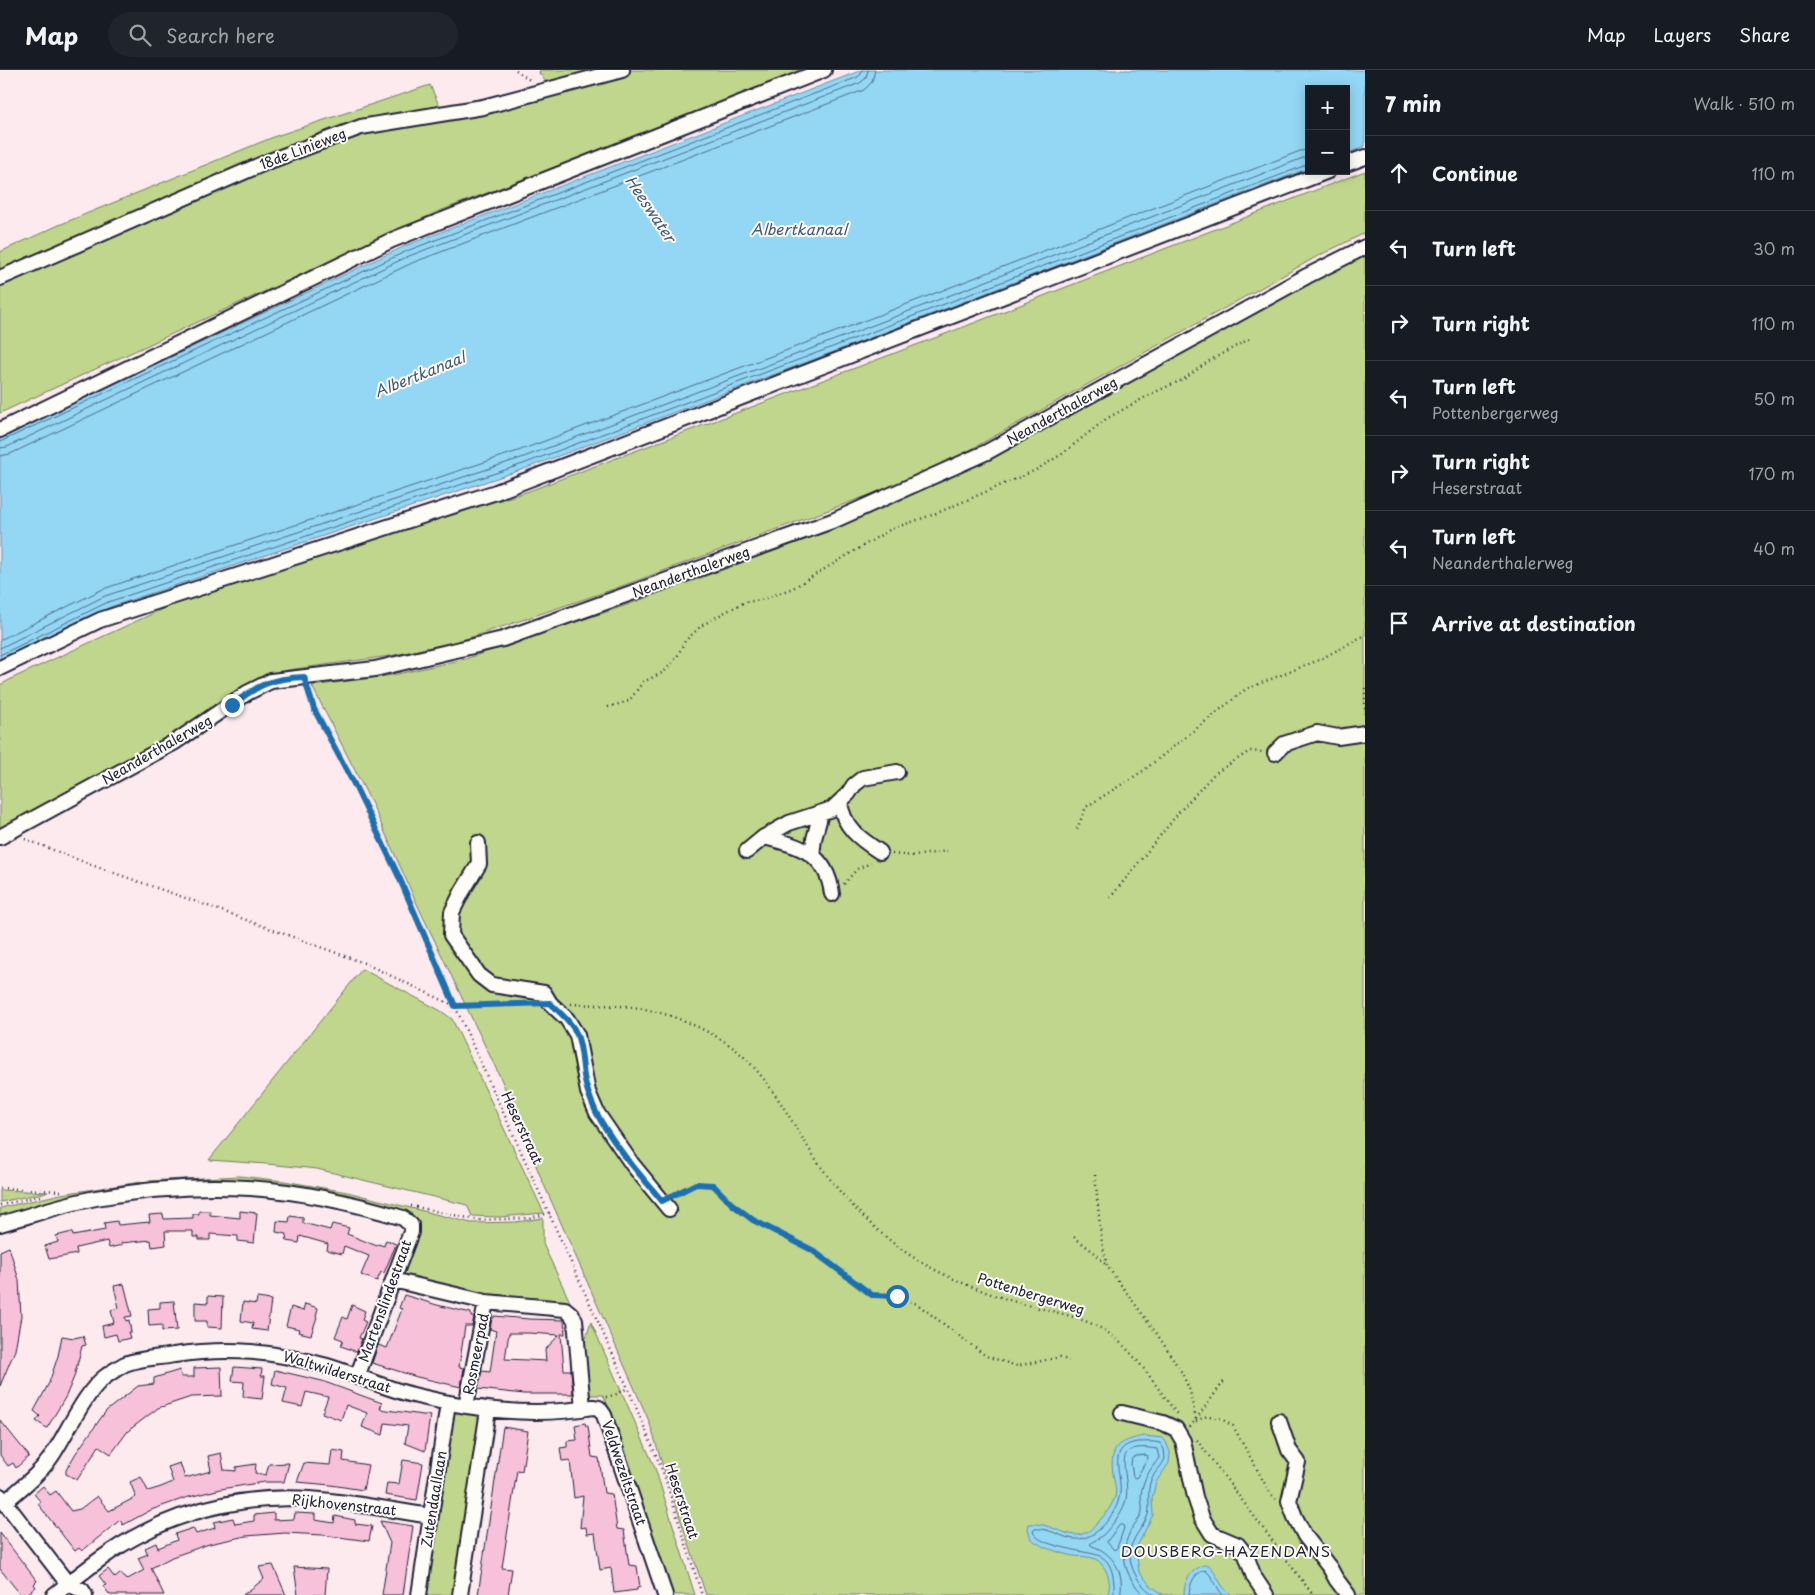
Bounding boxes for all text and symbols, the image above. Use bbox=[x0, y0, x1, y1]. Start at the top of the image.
search box bbox=[108, 12, 458, 57]
text: Map bbox=[25, 17, 78, 53]
icon: search bbox=[126, 21, 154, 49]
text: Search here bbox=[166, 21, 275, 49]
text: Map bbox=[1587, 21, 1626, 48]
text: Layers bbox=[1654, 21, 1711, 48]
text: Share bbox=[1739, 21, 1790, 48]
map controls bbox=[1305, 85, 1350, 175]
button: + bbox=[1305, 85, 1350, 130]
text: 7 min bbox=[1385, 87, 1441, 119]
text: Walk · 510 m bbox=[1693, 91, 1795, 115]
street label: 18de Linieweg bbox=[256, 122, 349, 175]
button: − bbox=[1305, 130, 1350, 175]
icon: ahead bbox=[1385, 159, 1413, 187]
text: Continue bbox=[1432, 159, 1518, 187]
text: 110 m bbox=[1752, 161, 1795, 185]
water label: Heeswater bbox=[620, 170, 683, 248]
water label: Albertkanaal bbox=[751, 217, 850, 240]
icon: left bbox=[1385, 234, 1413, 262]
text: Turn left bbox=[1432, 234, 1516, 262]
text: 30 m bbox=[1753, 236, 1795, 260]
icon: right bbox=[1385, 309, 1413, 337]
text: Turn right bbox=[1432, 309, 1530, 337]
text: 110 m bbox=[1752, 311, 1795, 335]
water label: Albertkanaal bbox=[371, 344, 471, 402]
street label: Neanderthalerweg bbox=[1002, 371, 1121, 450]
text: Turn left bbox=[1432, 372, 1516, 400]
icon: left bbox=[1385, 384, 1413, 412]
text: 50 m bbox=[1754, 386, 1795, 410]
text: Pottenbergerweg bbox=[1432, 400, 1559, 424]
text: Turn right bbox=[1432, 447, 1530, 475]
icon: right bbox=[1385, 459, 1413, 487]
text: 170 m bbox=[1749, 461, 1795, 485]
text: Heserstraat bbox=[1432, 475, 1522, 499]
text: Turn left bbox=[1432, 522, 1516, 550]
icon: left bbox=[1385, 534, 1413, 562]
text: 40 m bbox=[1753, 536, 1795, 560]
street label: Neanderthalerweg bbox=[629, 540, 753, 603]
text: Neanderthalerweg bbox=[1432, 550, 1574, 574]
icon: arrive bbox=[1385, 609, 1413, 637]
text: Arrive at destination bbox=[1432, 609, 1636, 637]
route end bbox=[221, 694, 244, 717]
street label: Neanderthalerweg bbox=[98, 709, 216, 790]
street label: Heserstraat bbox=[496, 1088, 549, 1168]
street label: Martenslindestraat bbox=[353, 1236, 417, 1365]
street label: Pottenbergerweg bbox=[975, 1267, 1087, 1320]
route start bbox=[886, 1285, 909, 1308]
street label: Rosmeerpad bbox=[457, 1311, 494, 1397]
street label: Waltwilderstraat bbox=[281, 1345, 394, 1398]
street label: Veldwezeltstraat bbox=[597, 1418, 652, 1528]
street label: Zutendaallaan bbox=[415, 1449, 452, 1549]
street label: Heserstraat bbox=[660, 1460, 705, 1542]
street label: Rijkhovenstraat bbox=[291, 1489, 398, 1520]
district label: DOUSBERG-HAZENDANS bbox=[1121, 1539, 1331, 1562]

